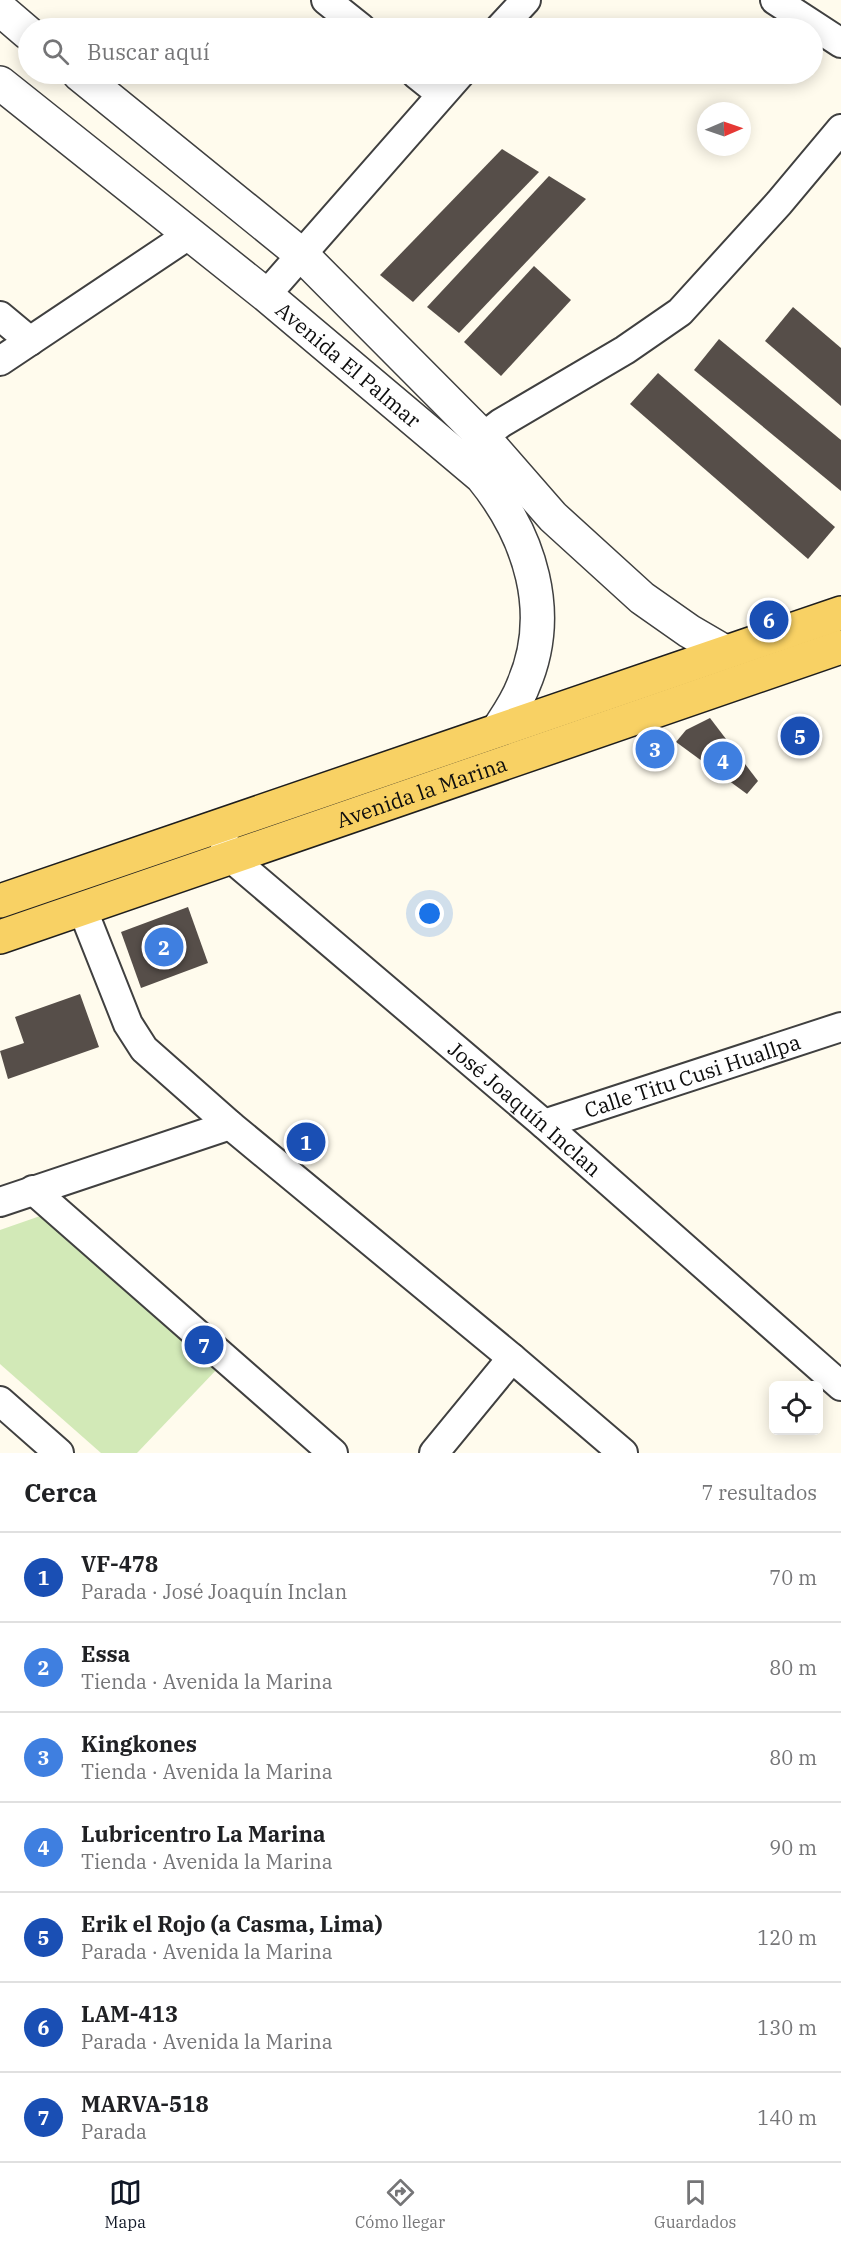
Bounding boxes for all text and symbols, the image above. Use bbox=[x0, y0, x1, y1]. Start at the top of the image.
search box bbox=[18, 18, 823, 84]
icon: search bbox=[39, 35, 72, 68]
text: Buscar aquí bbox=[87, 37, 210, 66]
north arrow bbox=[697, 102, 751, 156]
street label: Avenida El Palmar bbox=[270, 295, 427, 434]
pin: 6 bbox=[750, 598, 788, 642]
pin: 5 bbox=[780, 714, 820, 758]
pin: 3 bbox=[636, 726, 674, 771]
pin: 4 bbox=[704, 738, 742, 783]
street label: Avenida la Marina bbox=[333, 749, 511, 834]
your location bbox=[415, 899, 444, 928]
pin: 2 bbox=[144, 924, 184, 970]
street label: Calle Titu Cusi Huallpa bbox=[581, 1027, 804, 1124]
street label: José Joaquín Inclan bbox=[443, 1035, 608, 1182]
pin: 1 bbox=[286, 1120, 326, 1164]
pin: 7 bbox=[184, 1322, 224, 1368]
map controls bbox=[769, 1381, 823, 1435]
button: locate bbox=[769, 1381, 823, 1435]
text: Cerca bbox=[24, 1475, 97, 1509]
text: 7 resultados bbox=[701, 1479, 817, 1506]
text: VF-478 bbox=[81, 1549, 158, 1578]
text: 1 bbox=[38, 1564, 50, 1591]
text: 70 m bbox=[769, 1564, 817, 1591]
text: Parada · José Joaquín Inclan bbox=[81, 1578, 347, 1605]
text: Essa bbox=[81, 1639, 130, 1668]
text: 2 bbox=[38, 1654, 50, 1681]
text: 80 m bbox=[769, 1654, 817, 1681]
text: Tienda · Avenida la Marina bbox=[81, 1668, 333, 1695]
text: Kingkones bbox=[81, 1729, 197, 1758]
text: 3 bbox=[38, 1744, 50, 1771]
text: 80 m bbox=[769, 1744, 817, 1771]
text: Tienda · Avenida la Marina bbox=[81, 1758, 333, 1785]
text: Lubricentro La Marina bbox=[81, 1819, 326, 1848]
text: 4 bbox=[38, 1834, 50, 1861]
text: 90 m bbox=[769, 1834, 817, 1861]
text: Tienda · Avenida la Marina bbox=[81, 1848, 333, 1875]
text: Erik el Rojo (a Casma, Lima) bbox=[81, 1909, 382, 1938]
text: 5 bbox=[38, 1924, 50, 1951]
text: 120 m bbox=[757, 1924, 817, 1951]
text: Parada · Avenida la Marina bbox=[81, 1938, 333, 1965]
text: LAM-413 bbox=[81, 1999, 178, 2028]
text: 6 bbox=[38, 2014, 50, 2041]
text: 130 m bbox=[757, 2014, 817, 2041]
text: Parada · Avenida la Marina bbox=[81, 2028, 333, 2055]
text: MARVA-518 bbox=[81, 2089, 209, 2118]
text: 7 bbox=[38, 2104, 50, 2131]
text: 140 m bbox=[757, 2104, 817, 2131]
text: Parada bbox=[81, 2118, 147, 2145]
tab: Mapa bbox=[105, 2176, 146, 2232]
tab: Cómo llegar bbox=[355, 2176, 445, 2232]
tab: Guardados bbox=[654, 2176, 736, 2232]

